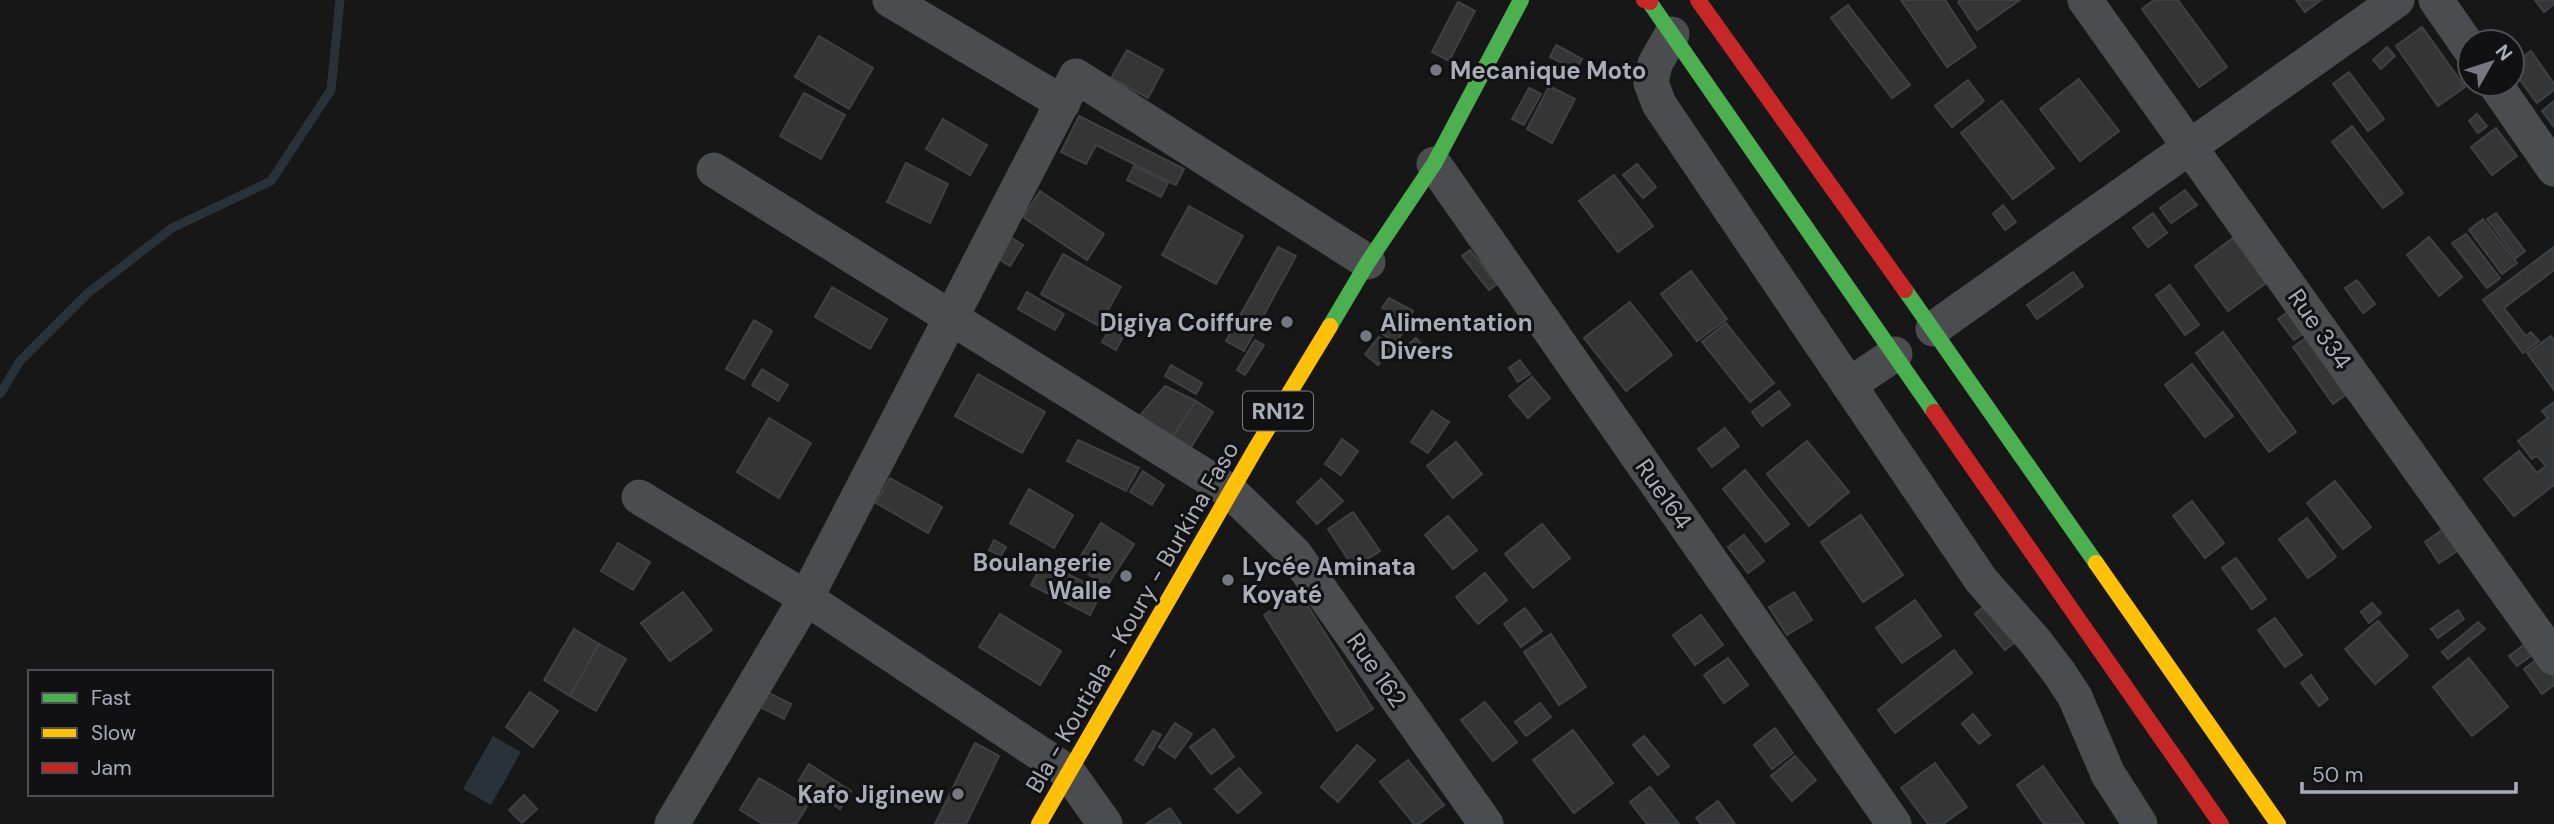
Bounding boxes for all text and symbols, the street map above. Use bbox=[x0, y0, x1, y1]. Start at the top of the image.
north arrow bbox=[2456, 28, 2526, 98]
text: N bbox=[2490, 39, 2518, 66]
place label: Mecanique Moto bbox=[1450, 55, 1646, 86]
marker: Mecanique Moto bbox=[1428, 62, 1444, 78]
street label: Rue 334 bbox=[2281, 283, 2359, 375]
place label: Digiya Coiffure bbox=[1100, 307, 1273, 338]
place label: Alimentation Divers bbox=[1380, 307, 1533, 366]
marker: Digiya Coiffure bbox=[1279, 314, 1295, 330]
marker: Alimentation Divers bbox=[1358, 328, 1374, 344]
road number: RN12 bbox=[1243, 392, 1313, 430]
street label: Bla - Koutiala - Koury - Burkina Faso bbox=[1018, 436, 1246, 798]
street label: Rue164 bbox=[1629, 453, 1699, 535]
place label: Boulangerie Walle bbox=[973, 547, 1112, 606]
place label: Lycée Aminata Koyaté bbox=[1242, 551, 1416, 610]
marker: Boulangerie Walle bbox=[1118, 568, 1134, 584]
marker: Lycée Aminata Koyaté bbox=[1220, 572, 1236, 588]
street label: Rue 162 bbox=[1340, 627, 1414, 713]
legend bbox=[28, 670, 273, 796]
text: Fast bbox=[91, 684, 131, 712]
text: Slow bbox=[91, 719, 136, 747]
scale bar bbox=[2302, 750, 2516, 794]
text: Jam bbox=[91, 754, 132, 782]
text: 50 m bbox=[2312, 761, 2363, 789]
place label: Kafo Jiginew bbox=[798, 779, 944, 810]
marker: Kafo Jiginew bbox=[950, 786, 966, 802]

